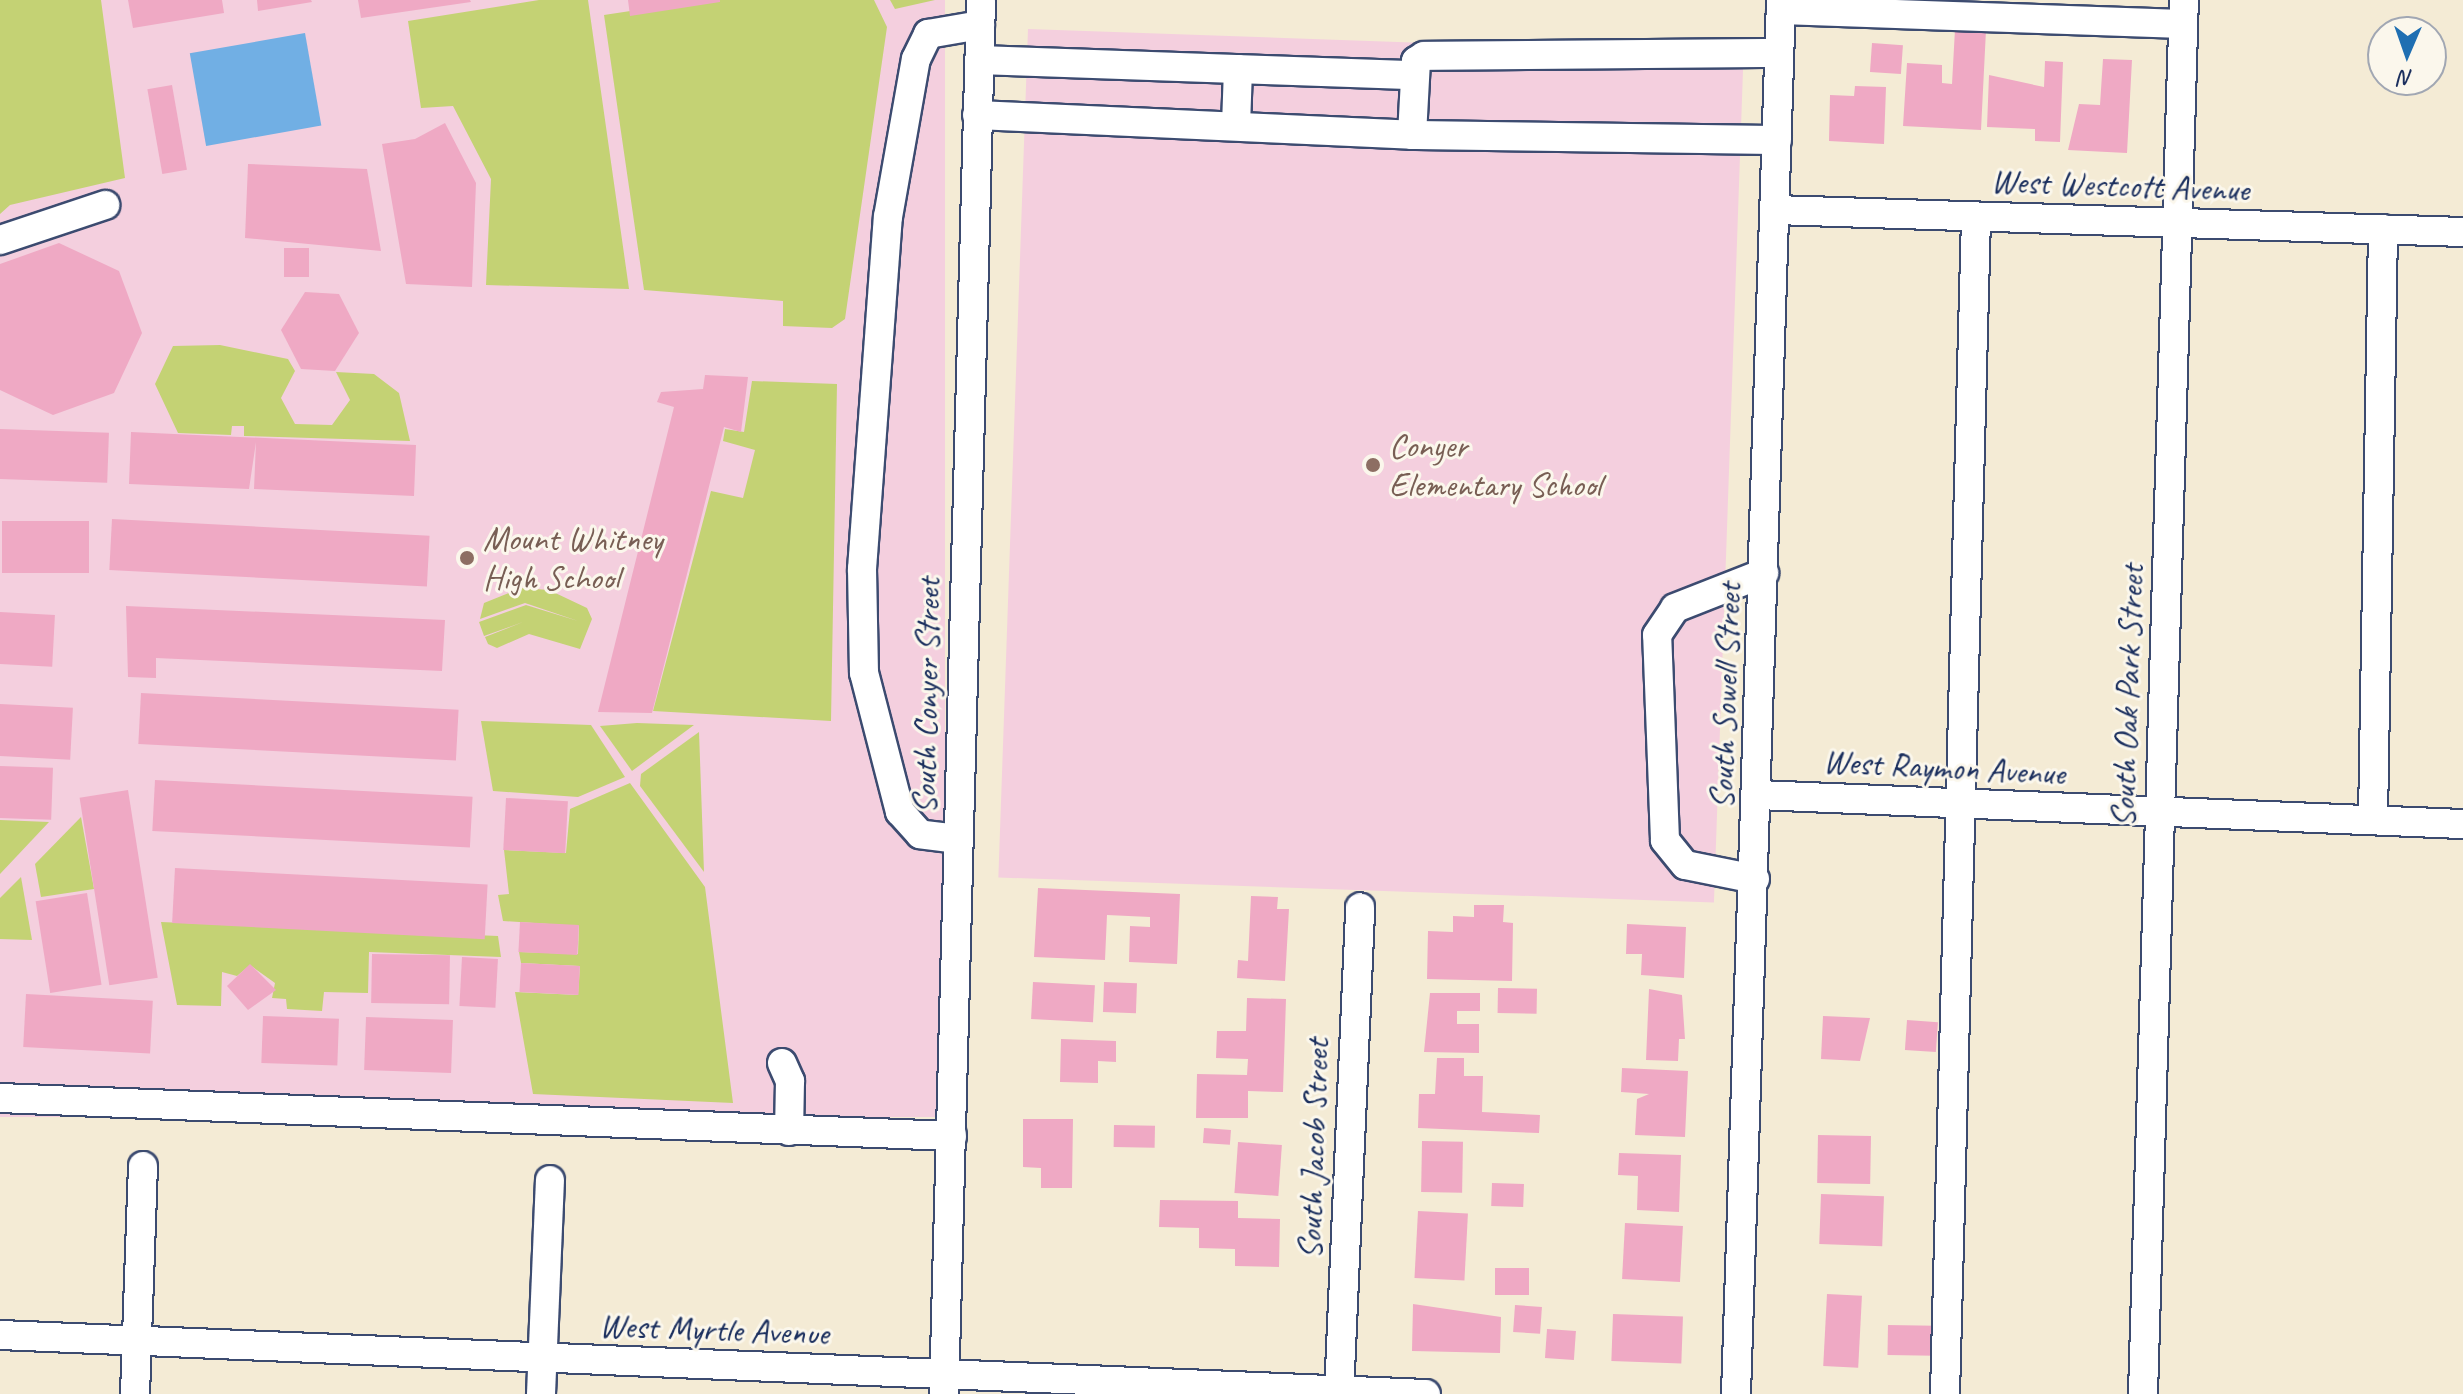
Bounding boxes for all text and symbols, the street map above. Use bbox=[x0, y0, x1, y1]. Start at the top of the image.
north arrow bbox=[2367, 16, 2447, 96]
text: N bbox=[2399, 64, 2414, 92]
street label: West Westcott Avenue bbox=[1990, 160, 2250, 210]
place label: Conyer Elementary School bbox=[1389, 425, 1601, 504]
marker: Conyer Elementary School bbox=[1364, 456, 1382, 474]
place label: Mount Whitney High School bbox=[483, 518, 664, 598]
marker: Mount Whitney High School bbox=[458, 549, 476, 567]
street label: South Oak Park Street bbox=[2102, 563, 2152, 829]
street label: South Conyer Street bbox=[904, 578, 948, 814]
street label: South Sowell Street bbox=[1701, 582, 1749, 810]
street label: West Raymon Avenue bbox=[1821, 740, 2067, 794]
street label: South Jacob Street bbox=[1289, 1037, 1337, 1261]
street label: West Myrtle Avenue bbox=[599, 1305, 829, 1353]

